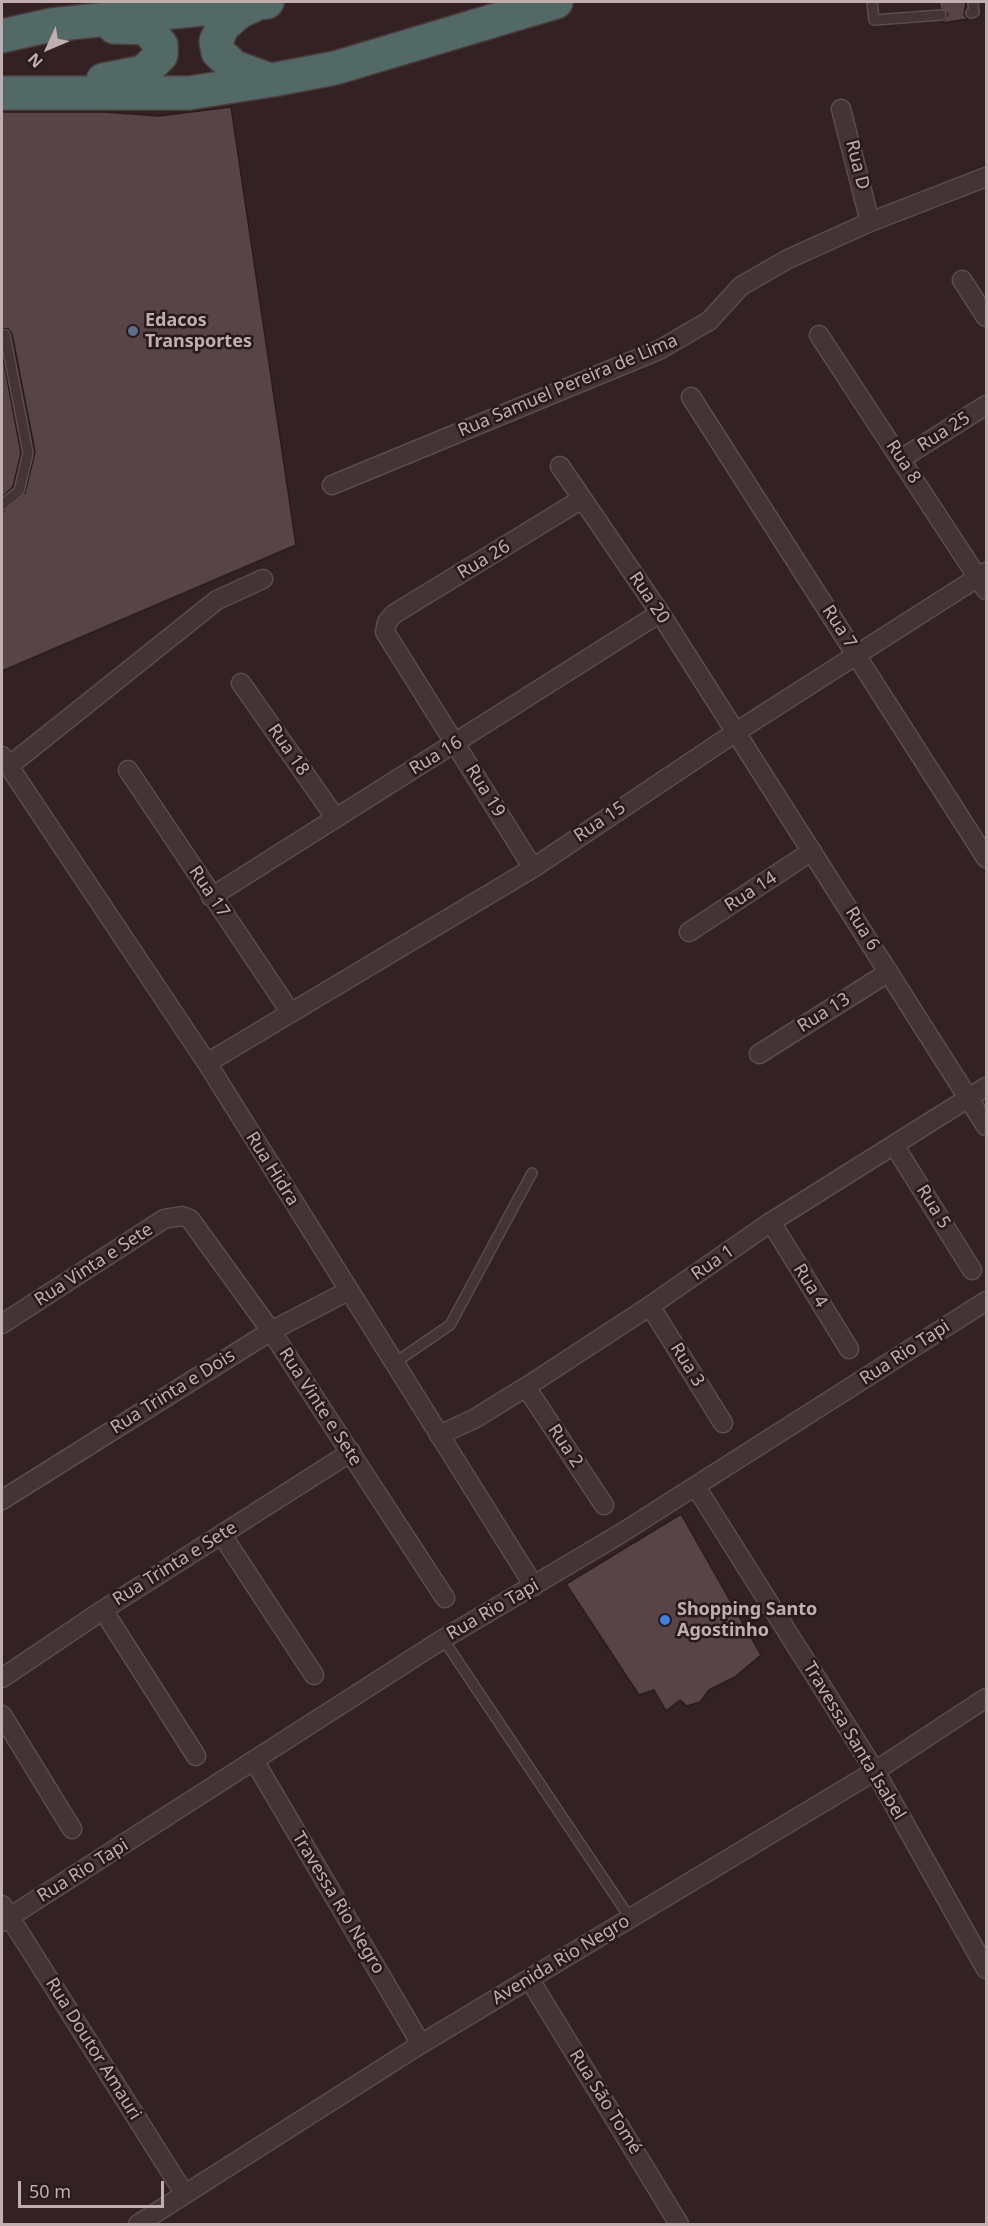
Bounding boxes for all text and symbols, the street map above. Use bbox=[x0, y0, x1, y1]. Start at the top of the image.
north arrow bbox=[18, 18, 78, 78]
text: N bbox=[23, 48, 47, 73]
street label: Rua D bbox=[840, 138, 874, 192]
place label: Edacos Transportes bbox=[145, 310, 252, 352]
marker: Edacos Transportes bbox=[126, 324, 140, 338]
street label: Rua Samuel Pereira de Lima bbox=[455, 330, 681, 442]
street label: Rua 25 bbox=[914, 408, 974, 456]
street label: Rua 8 bbox=[881, 436, 925, 488]
street label: Rua 26 bbox=[454, 536, 514, 584]
street label: Rua 20 bbox=[624, 568, 674, 628]
street label: Rua 7 bbox=[817, 601, 861, 653]
street label: Rua 18 bbox=[263, 720, 313, 780]
street label: Rua 16 bbox=[406, 732, 466, 780]
street label: Rua 19 bbox=[461, 761, 509, 821]
street label: Rua 15 bbox=[570, 797, 630, 847]
street label: Rua 17 bbox=[184, 862, 234, 922]
street label: Rua 14 bbox=[721, 867, 781, 917]
street label: Rua 6 bbox=[840, 903, 884, 955]
street label: Rua 13 bbox=[794, 989, 854, 1037]
street label: Rua Hidra bbox=[241, 1128, 303, 1210]
street label: Rua 5 bbox=[911, 1181, 955, 1233]
street label: Rua Vinta e Sete bbox=[31, 1219, 157, 1311]
street label: Rua 1 bbox=[687, 1241, 739, 1285]
street label: Rua 4 bbox=[788, 1260, 832, 1312]
street label: Rua Rio Tapi bbox=[856, 1316, 954, 1390]
street label: Rua 3 bbox=[665, 1339, 709, 1391]
street label: Rua Vinte e Sete bbox=[274, 1344, 366, 1470]
street label: Rua Trinta e Dois bbox=[107, 1345, 239, 1439]
street label: Rua 2 bbox=[543, 1420, 587, 1472]
street label: Rua Trinta e Sete bbox=[109, 1517, 241, 1611]
street label: Rua Rio Tapi bbox=[443, 1575, 543, 1645]
place label: Shopping Santo Agostinho bbox=[677, 1599, 817, 1642]
marker: Shopping Santo Agostinho bbox=[658, 1613, 672, 1627]
street label: Travessa Santa Isabel bbox=[798, 1658, 910, 1824]
street label: Travessa Rio Negro bbox=[287, 1828, 389, 1978]
street label: Rua Rio Tapi bbox=[34, 1835, 132, 1907]
street label: Avenida Rio Negro bbox=[488, 1910, 634, 2010]
street label: Rua Doutor Amauri bbox=[41, 1974, 145, 2124]
street label: Rua São Tomé bbox=[564, 2046, 646, 2158]
scale bar bbox=[21, 2169, 166, 2207]
text: 50 m bbox=[29, 2179, 71, 2203]

